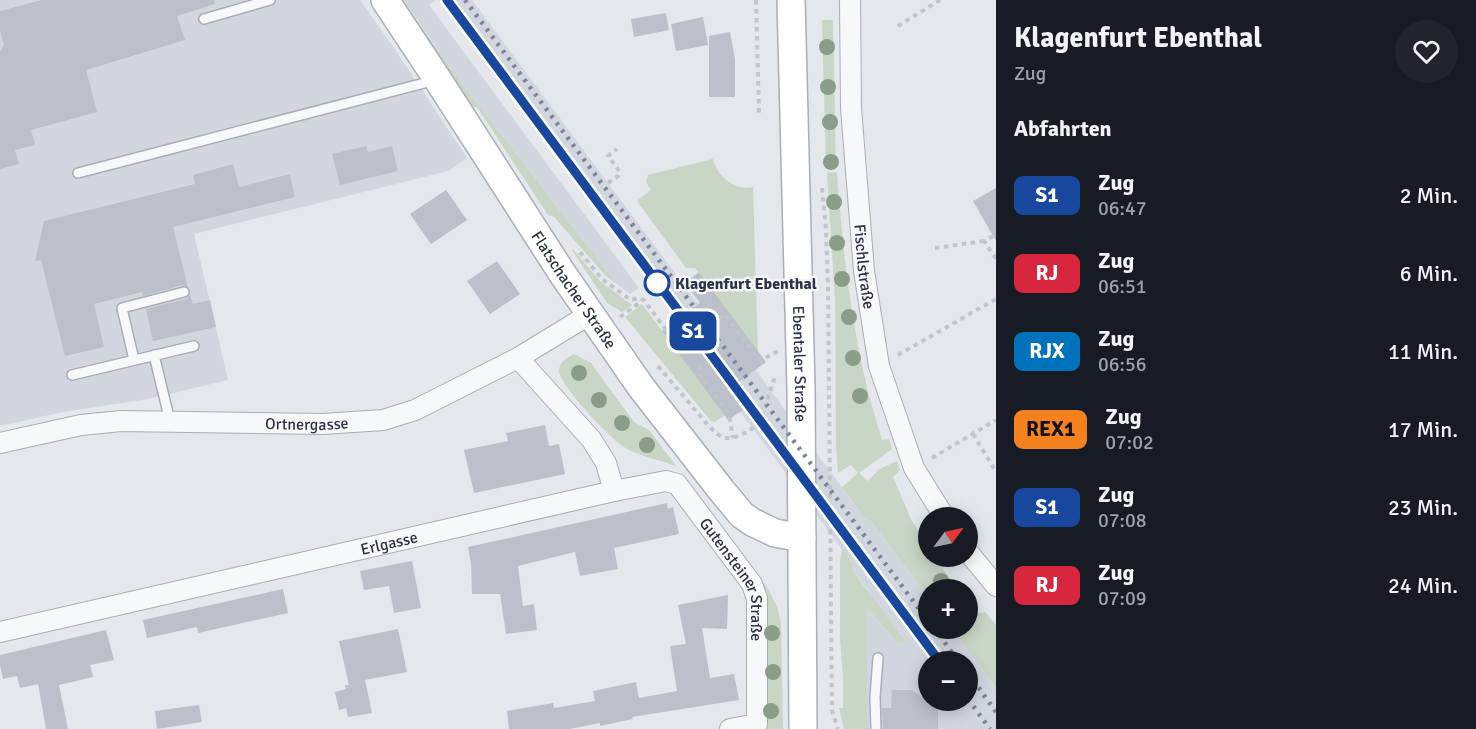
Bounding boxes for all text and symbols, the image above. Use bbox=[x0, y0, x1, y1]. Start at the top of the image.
button: heart bbox=[1395, 20, 1458, 83]
text: Klagenfurt Ebenthal bbox=[1014, 21, 1262, 55]
text: Zug bbox=[1014, 61, 1046, 86]
text: Abfahrten bbox=[1014, 115, 1112, 142]
text: Zug bbox=[1098, 169, 1134, 196]
text: S1 bbox=[1035, 182, 1059, 208]
text: 2 Min. bbox=[1400, 182, 1458, 209]
text: 06:47 bbox=[1098, 196, 1147, 221]
street label: Fischlstraße bbox=[849, 223, 879, 310]
street label: Flatschacher Straße bbox=[527, 227, 620, 353]
text: Zug bbox=[1098, 247, 1134, 274]
text: RJ bbox=[1036, 260, 1058, 286]
text: 6 Min. bbox=[1400, 260, 1458, 287]
marker: Klagenfurt Ebenthal bbox=[644, 270, 670, 296]
place label: Klagenfurt Ebenthal bbox=[675, 274, 817, 294]
text: 06:51 bbox=[1098, 274, 1147, 299]
street label: Ebentaler Straße bbox=[788, 305, 810, 422]
line badge: S1 bbox=[666, 312, 720, 350]
text: S1 bbox=[681, 318, 705, 344]
text: Zug bbox=[1098, 325, 1134, 352]
text: RJX bbox=[1029, 338, 1065, 364]
text: 11 Min. bbox=[1388, 338, 1458, 365]
text: 06:56 bbox=[1098, 352, 1147, 377]
text: Zug bbox=[1105, 403, 1142, 430]
street label: Ortnergasse bbox=[265, 413, 349, 435]
text: REX1 bbox=[1026, 416, 1075, 442]
text: 17 Min. bbox=[1388, 416, 1458, 443]
text: 07:02 bbox=[1105, 430, 1154, 455]
text: Zug bbox=[1098, 481, 1134, 508]
text: S1 bbox=[1035, 494, 1059, 520]
text: 23 Min. bbox=[1388, 494, 1458, 521]
north arrow bbox=[918, 507, 978, 567]
map controls bbox=[918, 507, 978, 711]
text: 07:08 bbox=[1098, 508, 1147, 533]
street label: Gutensteiner Straße bbox=[695, 514, 766, 641]
street label: Erlgasse bbox=[359, 527, 420, 560]
text: Zug bbox=[1098, 559, 1134, 586]
text: RJ bbox=[1036, 572, 1058, 598]
text: 24 Min. bbox=[1388, 572, 1458, 599]
button: + bbox=[918, 579, 978, 639]
text: 07:09 bbox=[1098, 586, 1147, 611]
button: − bbox=[918, 651, 978, 711]

